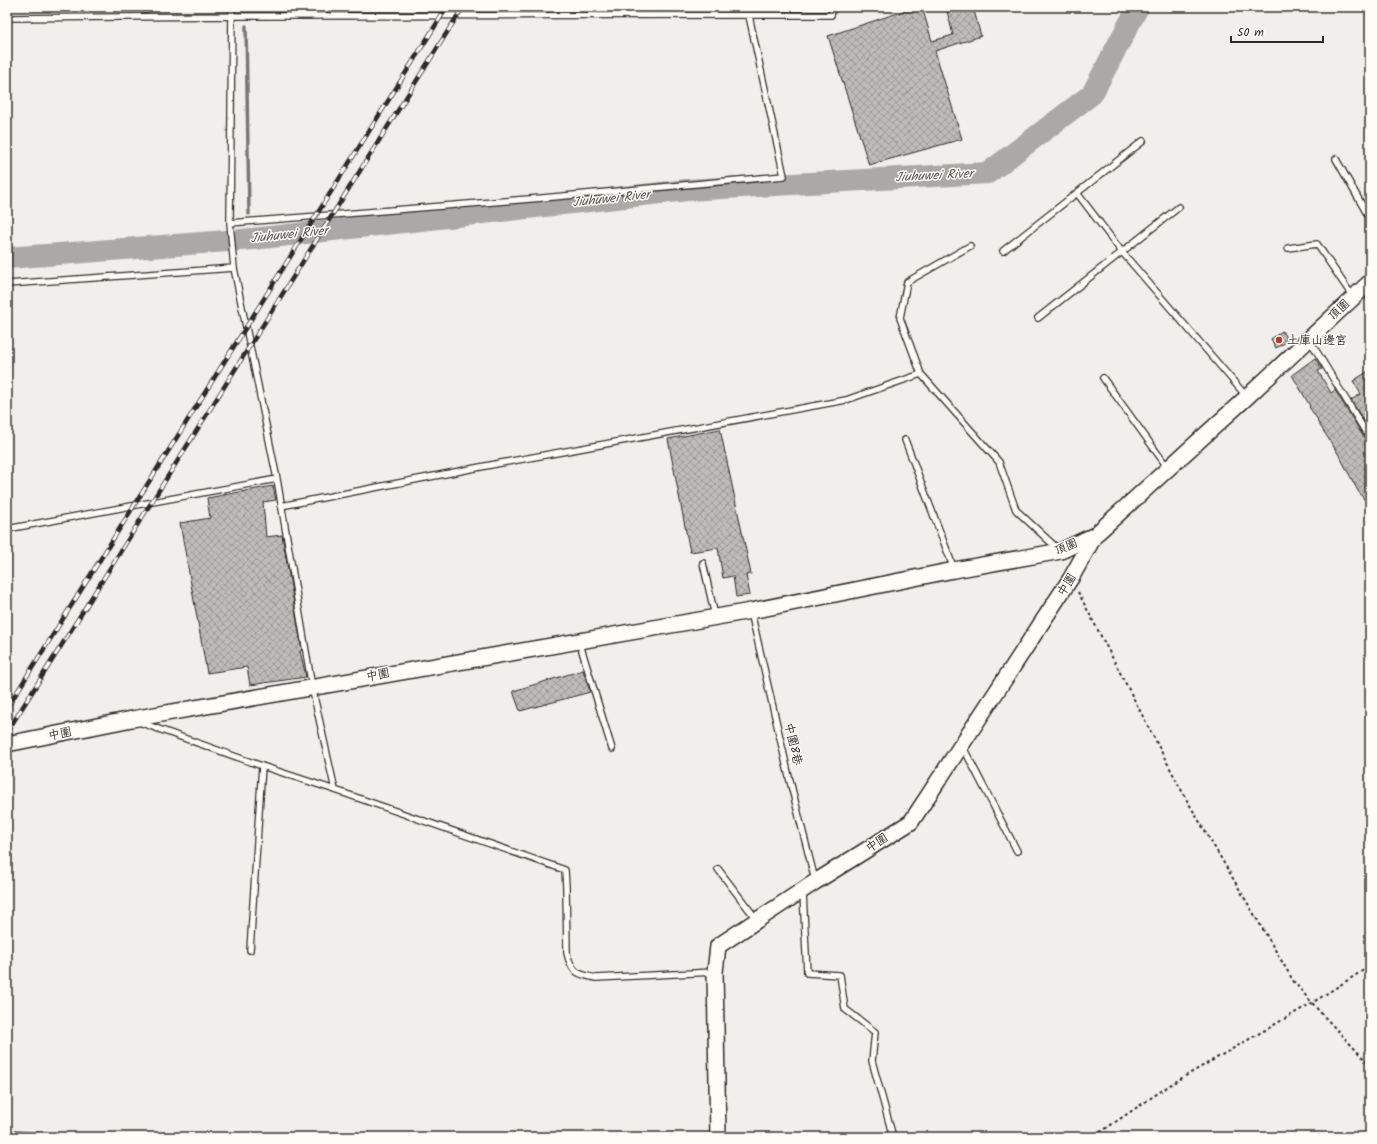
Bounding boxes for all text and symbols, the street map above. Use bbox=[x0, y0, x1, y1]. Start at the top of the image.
scale bar bbox=[1231, 18, 1323, 44]
text: 50 m bbox=[1237, 23, 1264, 42]
water label: Jiuhuwei River bbox=[895, 163, 976, 189]
water label: Jiuhuwei River bbox=[571, 184, 654, 214]
water label: Jiuhuwei River bbox=[249, 220, 332, 250]
street label: 頂圍 bbox=[1324, 295, 1354, 325]
place label: 土庫山邊宮 bbox=[1287, 331, 1347, 350]
marker: 土庫山邊宮 bbox=[1274, 335, 1284, 345]
street label: 頂圍 bbox=[1051, 534, 1081, 560]
street label: 中圍 bbox=[1053, 570, 1081, 600]
street label: 中圍 bbox=[365, 664, 391, 686]
street label: 中圍8巷 bbox=[779, 721, 807, 767]
street label: 中圍 bbox=[46, 722, 74, 746]
street label: 中圍 bbox=[862, 829, 892, 857]

